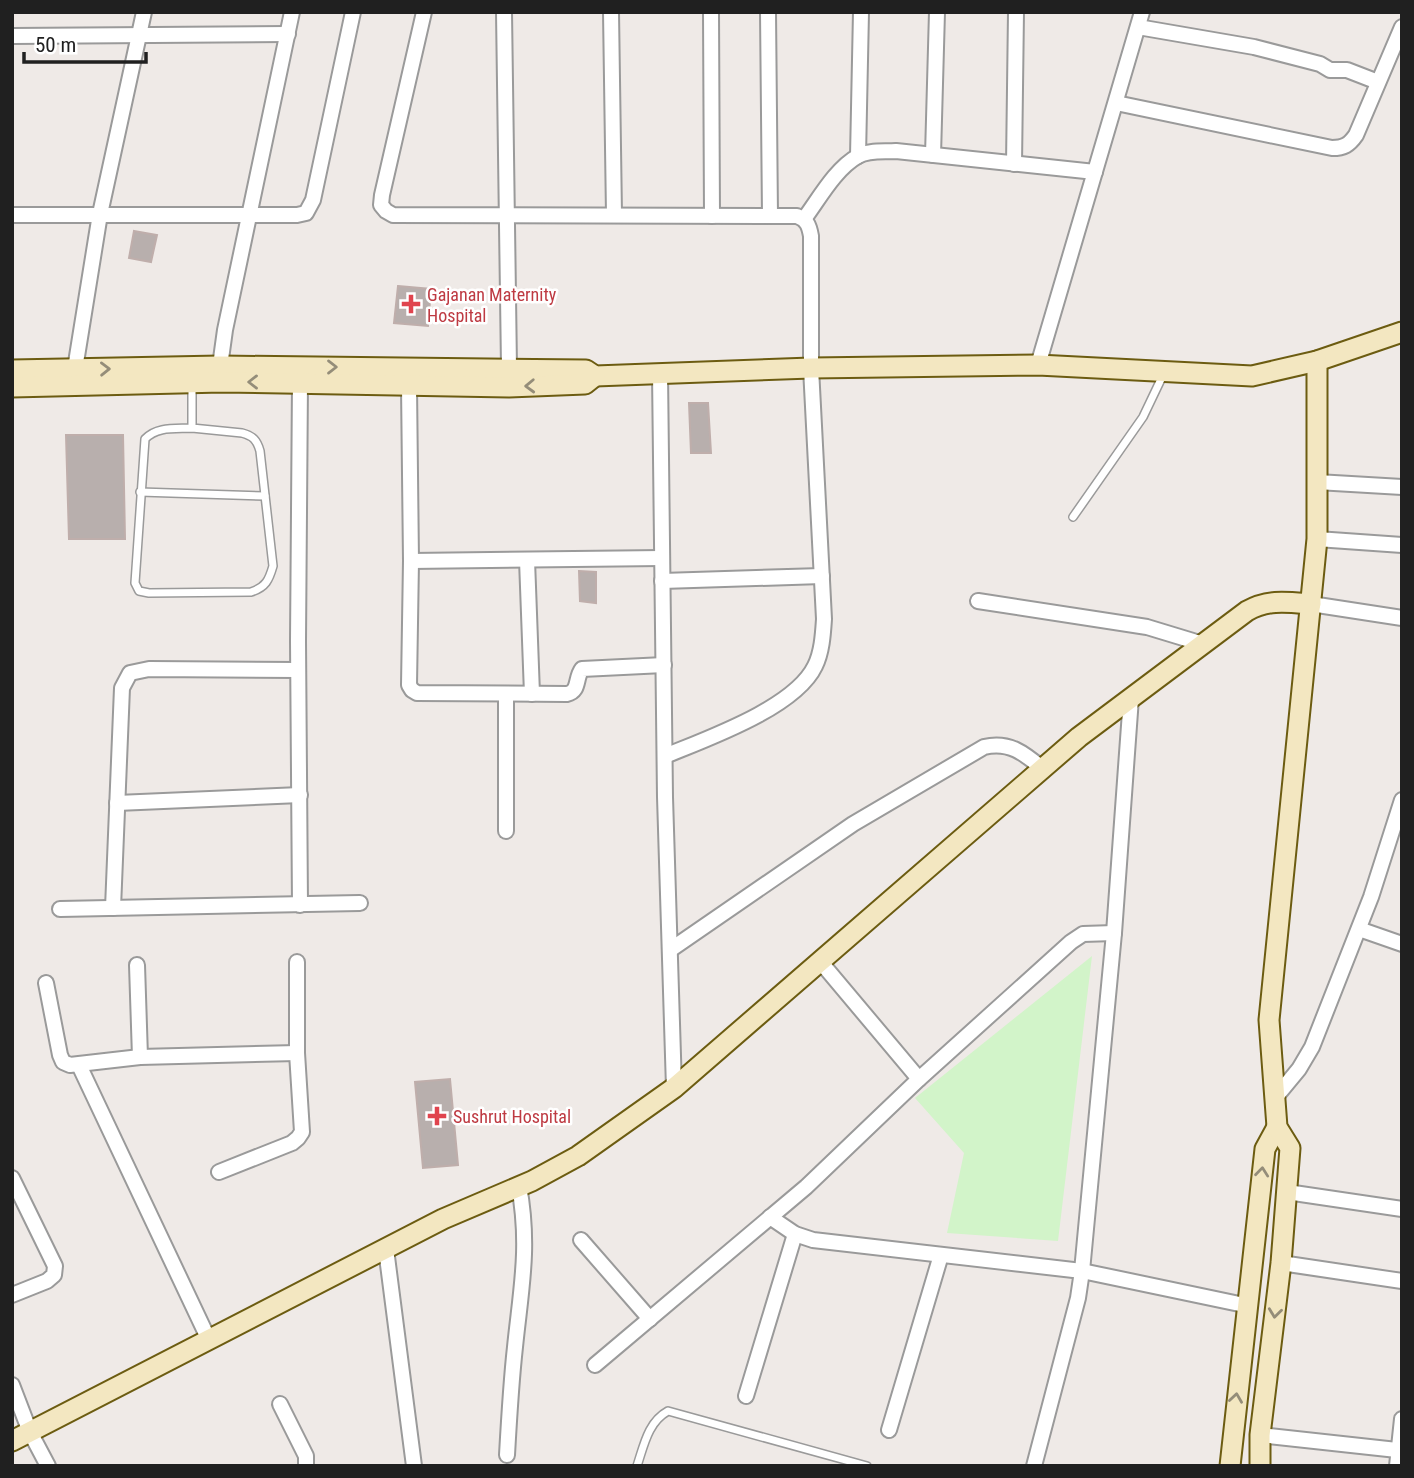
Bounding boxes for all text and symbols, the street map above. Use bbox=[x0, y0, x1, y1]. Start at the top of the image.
scale bar bbox=[24, 21, 147, 65]
text: 50 m bbox=[35, 33, 76, 57]
place label: Gajanan Maternity Hospital bbox=[427, 284, 557, 326]
marker: Gajanan Maternity Hospital bbox=[401, 294, 421, 314]
one-way arrow bbox=[328, 359, 338, 375]
one-way arrow bbox=[100, 361, 111, 377]
one-way arrow bbox=[248, 374, 258, 390]
one-way arrow bbox=[524, 378, 534, 394]
marker: Sushrut Hospital bbox=[427, 1106, 447, 1126]
place label: Sushrut Hospital bbox=[453, 1106, 571, 1127]
one-way arrow bbox=[1255, 1166, 1270, 1178]
one-way arrow bbox=[1268, 1308, 1283, 1319]
one-way arrow bbox=[1229, 1392, 1244, 1404]

